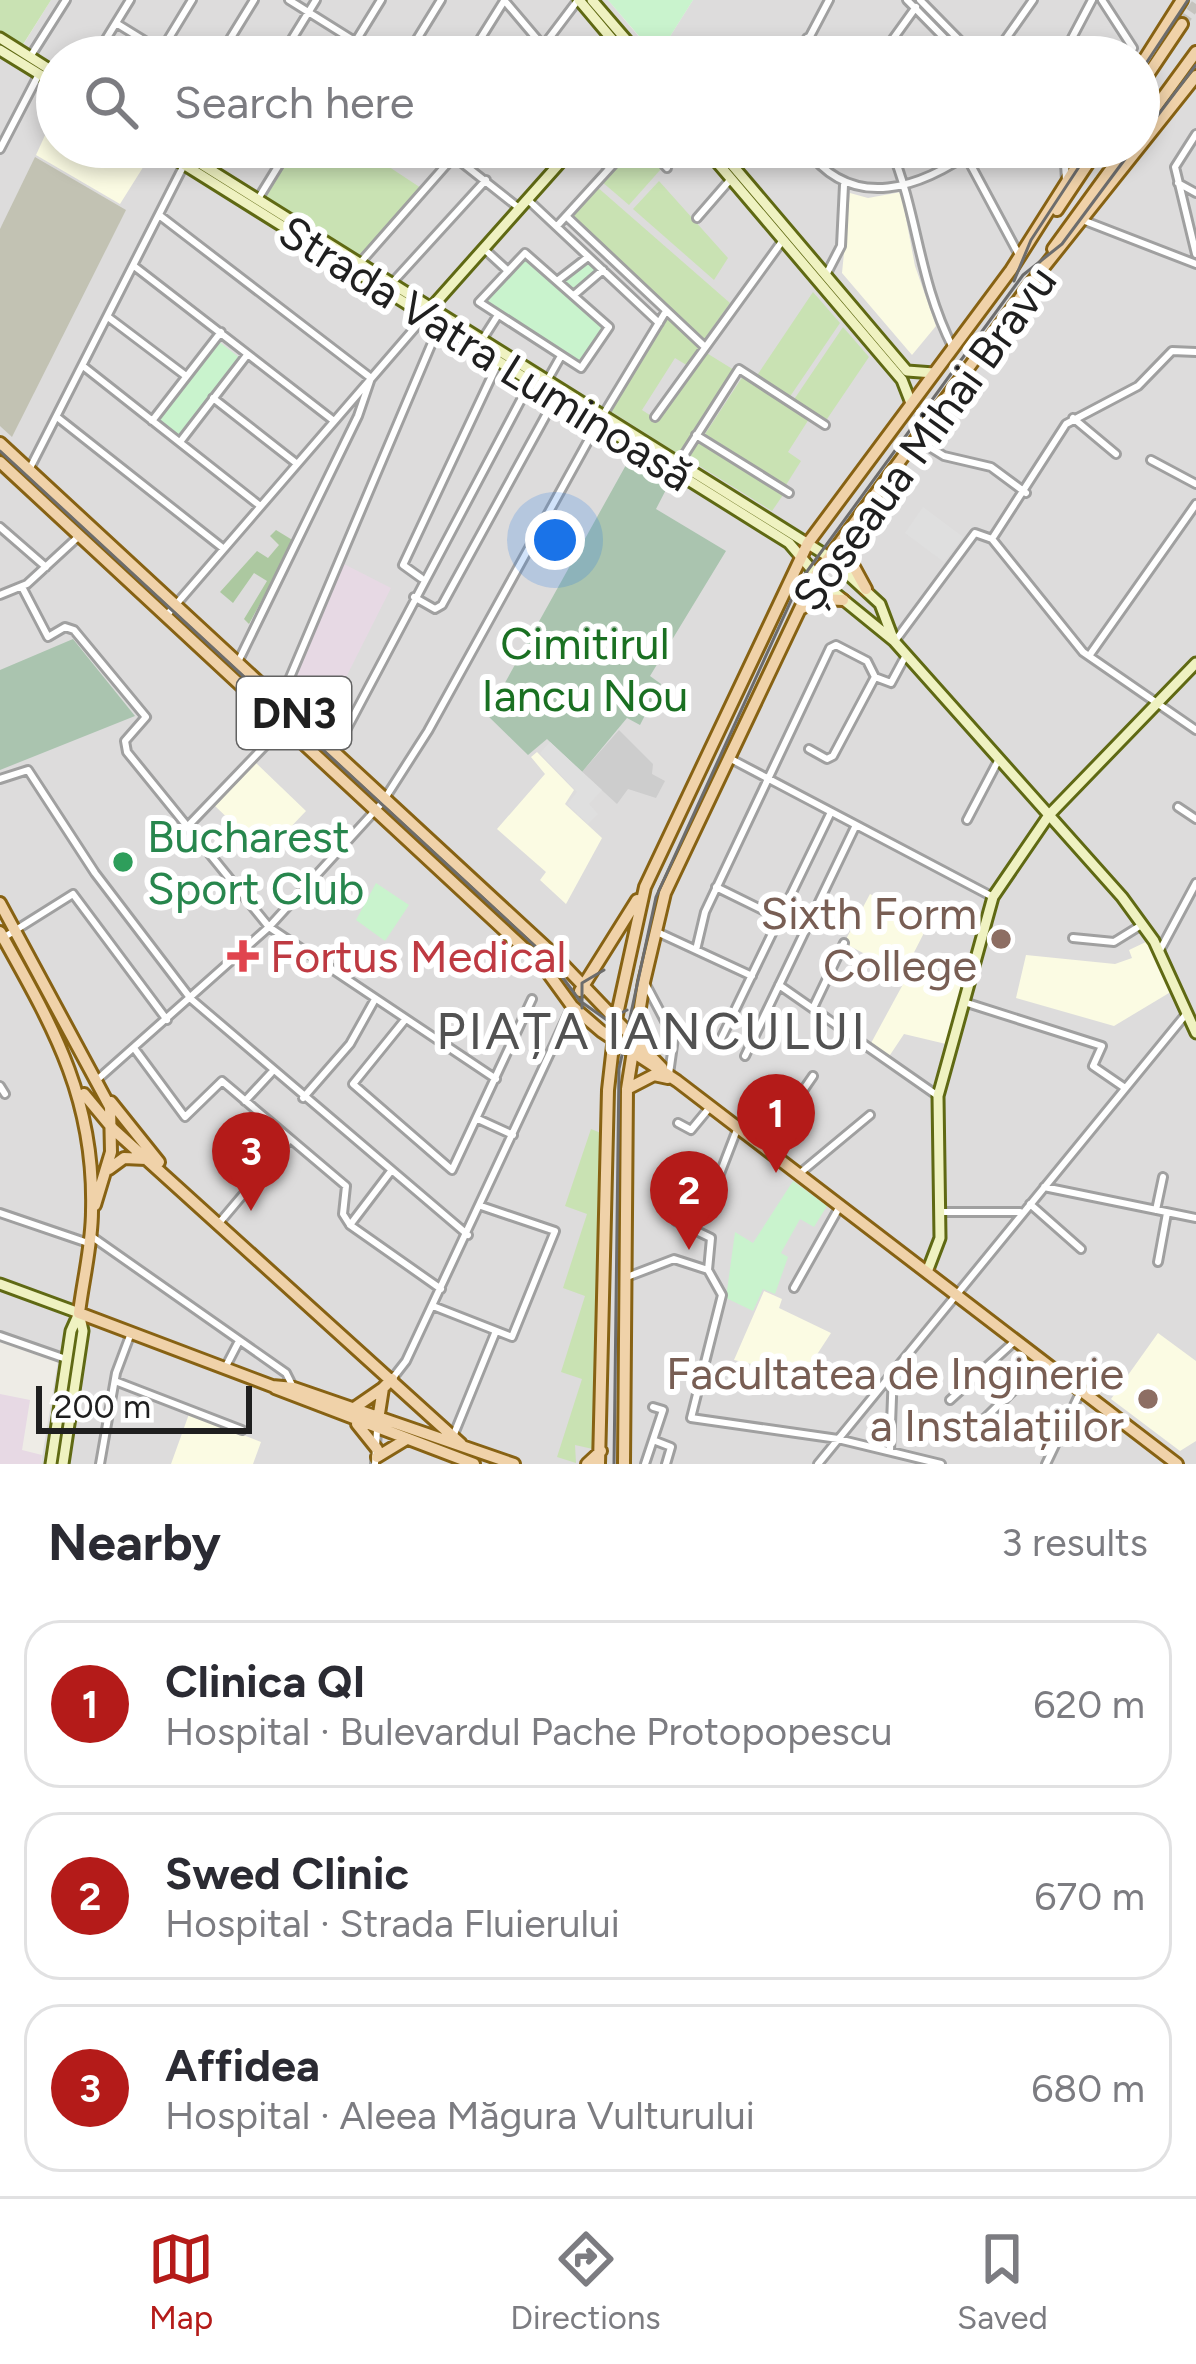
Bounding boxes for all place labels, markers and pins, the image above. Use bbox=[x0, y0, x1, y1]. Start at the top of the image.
place label: Bucharest Sport Club bbox=[147, 809, 365, 915]
marker: Bucharest Sport Club bbox=[110, 849, 136, 875]
place label: Sixth Form College bbox=[761, 886, 977, 992]
marker: Sixth Form College bbox=[988, 926, 1014, 952]
place label: Fortus Medical bbox=[270, 929, 566, 983]
marker: Fortus Medical bbox=[227, 940, 259, 972]
pin: 1 bbox=[737, 1074, 815, 1173]
pin: 3 bbox=[212, 1112, 290, 1211]
pin: 2 bbox=[650, 1151, 728, 1250]
place label: Facultatea de Inginerie a Instalațiilor bbox=[666, 1346, 1124, 1452]
marker: Facultatea de Inginerie a Instalațiilor bbox=[1135, 1386, 1161, 1412]

